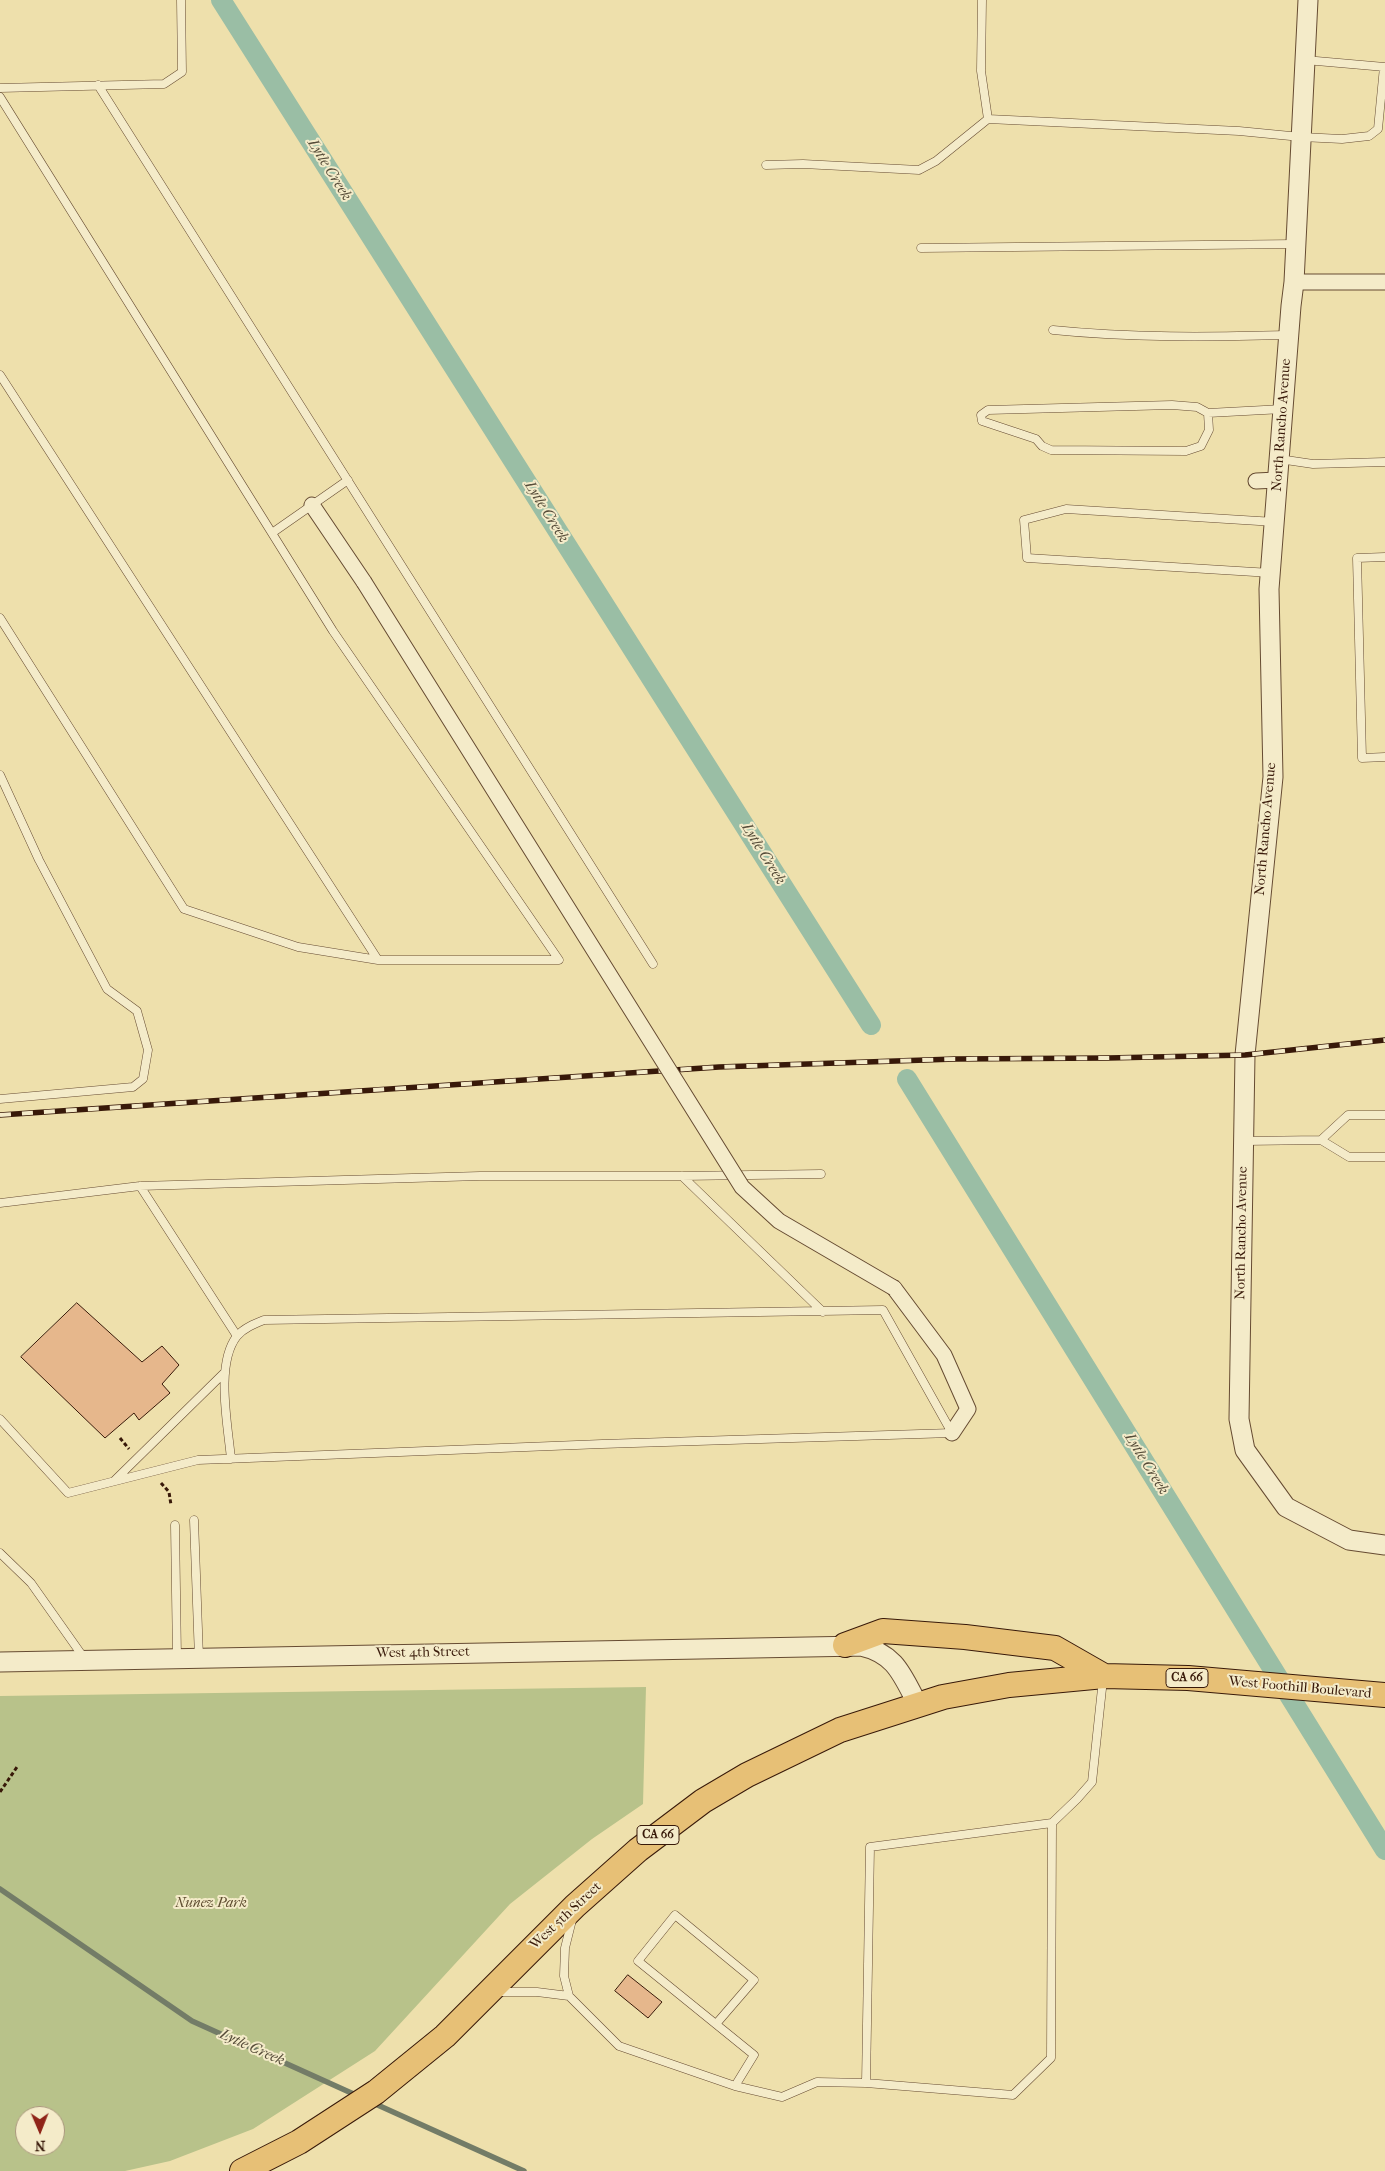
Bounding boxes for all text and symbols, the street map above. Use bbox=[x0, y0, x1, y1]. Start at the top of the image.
water label: Lytle Creek bbox=[303, 136, 355, 204]
street label: North Rancho Avenue bbox=[1269, 358, 1295, 492]
water label: Lytle Creek bbox=[520, 478, 572, 546]
street label: North Rancho Avenue bbox=[1252, 762, 1280, 896]
water label: Lytle Creek bbox=[737, 820, 789, 888]
street label: North Rancho Avenue bbox=[1232, 1166, 1252, 1300]
water label: Lytle Creek bbox=[1120, 1430, 1172, 1498]
street label: West 4th Street bbox=[376, 1644, 470, 1662]
road number: CA 66 bbox=[1166, 1669, 1208, 1688]
street label: West Foothill Boulevard bbox=[1228, 1673, 1372, 1703]
road number: CA 66 bbox=[637, 1826, 679, 1844]
street label: West 5th Street bbox=[527, 1879, 605, 1953]
park label: Nunez Park bbox=[175, 1896, 247, 1912]
water label: Lytle Creek bbox=[217, 2026, 287, 2070]
north arrow bbox=[15, 2106, 65, 2156]
text: N bbox=[35, 2137, 46, 2154]

